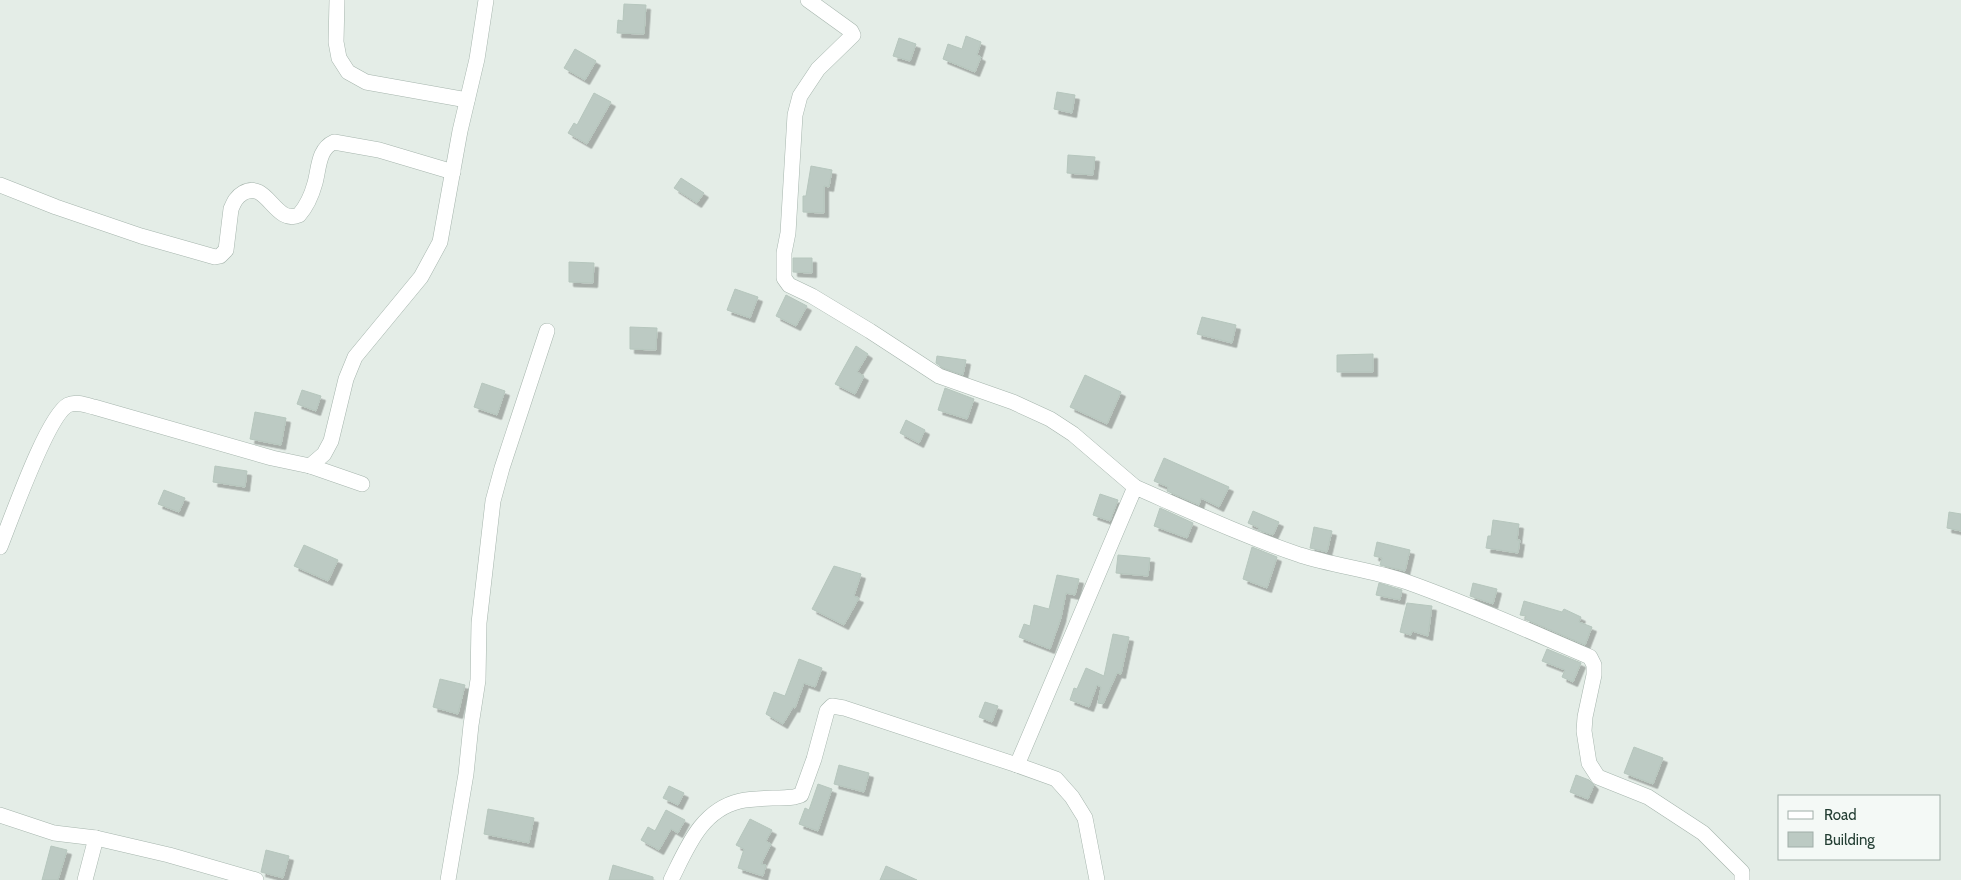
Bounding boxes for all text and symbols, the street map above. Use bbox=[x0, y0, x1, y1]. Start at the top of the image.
legend bbox=[1778, 795, 1941, 860]
text: Road bbox=[1824, 806, 1857, 824]
text: Building bbox=[1824, 831, 1875, 849]

